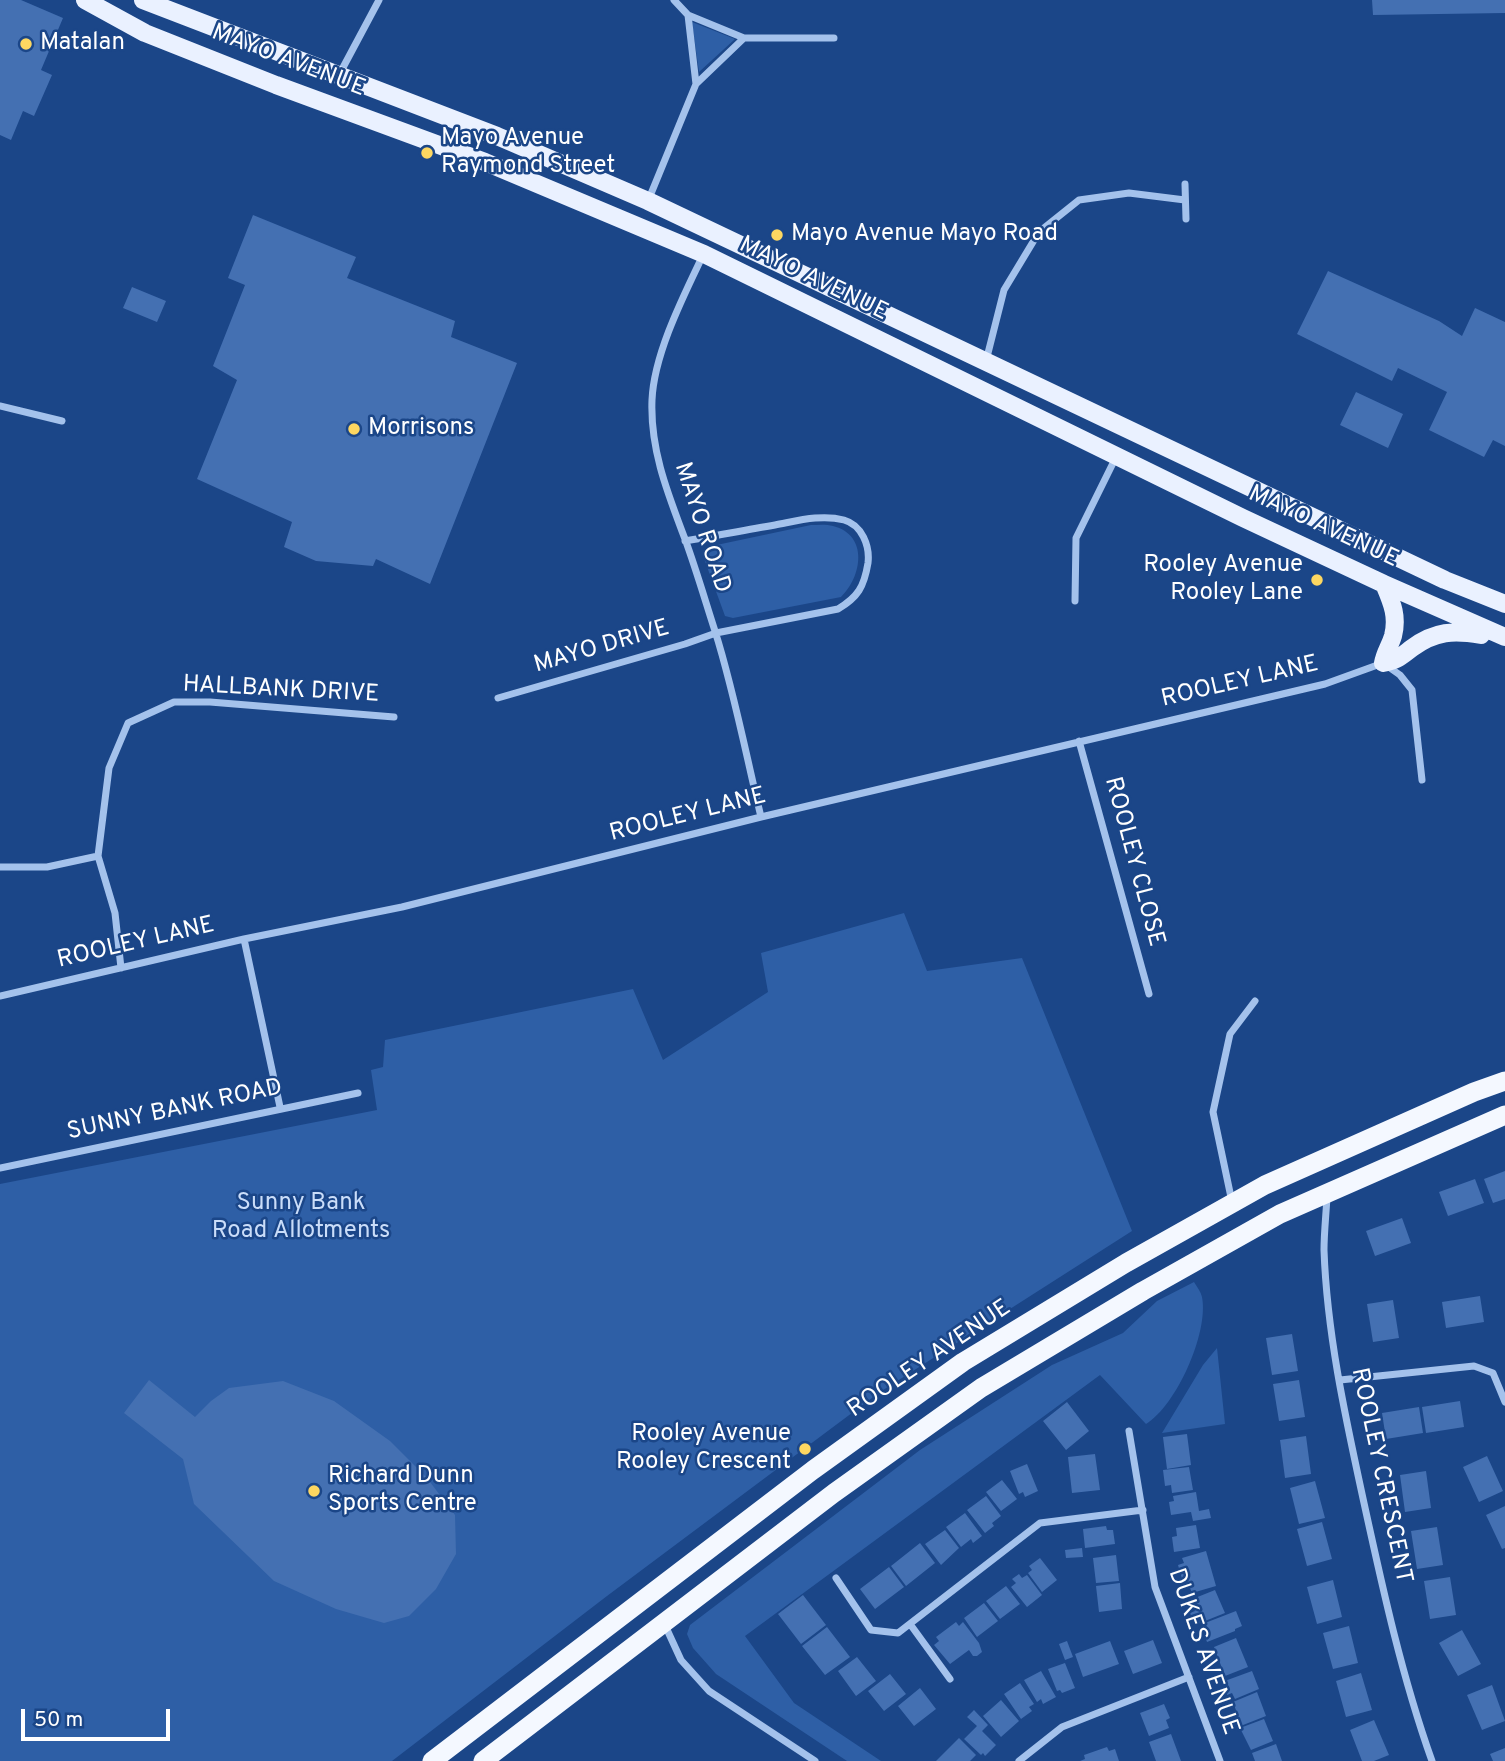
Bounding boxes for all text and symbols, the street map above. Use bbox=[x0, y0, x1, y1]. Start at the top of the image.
street label: MAYO AVENUE bbox=[207, 19, 369, 105]
place label: Matalan bbox=[40, 30, 125, 58]
marker: Matalan bbox=[18, 36, 34, 52]
place label: Mayo Avenue Raymond Street bbox=[441, 125, 615, 181]
marker: Mayo Avenue Raymond Street bbox=[419, 145, 435, 161]
place label: Mayo Avenue Mayo Road bbox=[791, 221, 1058, 249]
marker: Mayo Avenue Mayo Road bbox=[769, 227, 785, 243]
street label: MAYO AVENUE bbox=[734, 231, 892, 329]
place label: Morrisons bbox=[368, 415, 474, 443]
marker: Morrisons bbox=[346, 421, 362, 437]
street label: MAYO ROAD bbox=[666, 459, 736, 597]
street label: MAYO AVENUE bbox=[1243, 481, 1403, 575]
place label: Rooley Avenue Rooley Lane bbox=[1143, 552, 1303, 608]
marker: Rooley Avenue Rooley Lane bbox=[1309, 572, 1325, 588]
street label: MAYO DRIVE bbox=[531, 615, 673, 681]
street label: ROOLEY LANE bbox=[1159, 651, 1321, 715]
street label: HALLBANK DRIVE bbox=[182, 671, 380, 711]
street label: ROOLEY CLOSE bbox=[1097, 774, 1169, 950]
street label: ROOLEY LANE bbox=[607, 783, 769, 849]
street label: ROOLEY LANE bbox=[55, 912, 217, 976]
street label: SUNNY BANK ROAD bbox=[65, 1074, 285, 1148]
park label: Sunny Bank Road Allotments bbox=[212, 1190, 390, 1246]
street label: ROOLEY AVENUE bbox=[843, 1295, 1017, 1425]
street label: ROOLEY CRESCENT bbox=[1343, 1366, 1417, 1586]
place label: Rooley Avenue Rooley Crescent bbox=[616, 1421, 791, 1477]
marker: Rooley Avenue Rooley Crescent bbox=[797, 1441, 813, 1457]
place label: Richard Dunn Sports Centre bbox=[328, 1463, 477, 1519]
marker: Richard Dunn Sports Centre bbox=[306, 1483, 322, 1499]
street label: DUKES AVENUE bbox=[1160, 1565, 1244, 1739]
scale bar bbox=[24, 1694, 173, 1738]
text: 50 m bbox=[34, 1707, 83, 1734]

